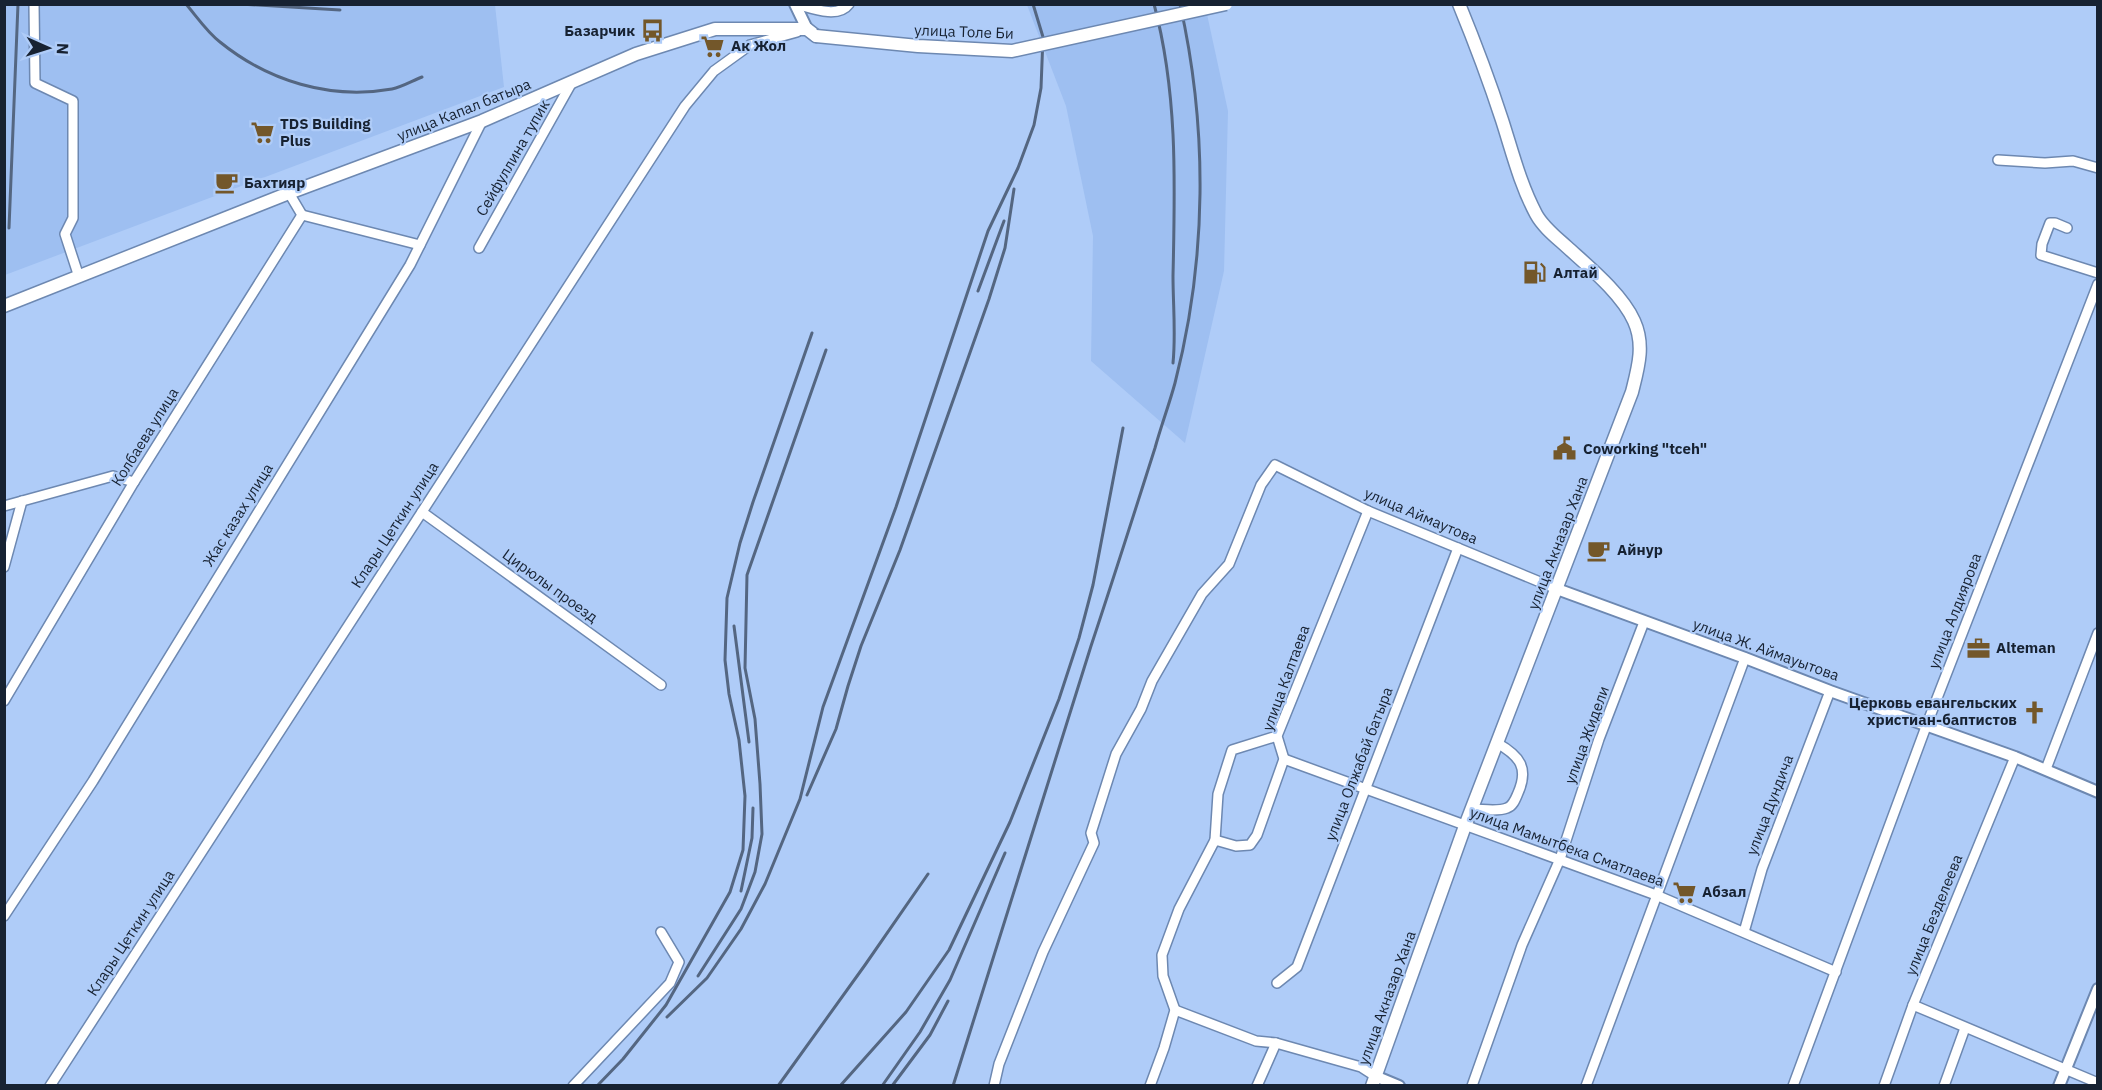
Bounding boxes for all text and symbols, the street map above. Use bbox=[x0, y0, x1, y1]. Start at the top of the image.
north arrow bbox=[18, 18, 78, 78]
bus stop icon: Базарчик bbox=[640, 18, 666, 44]
street label: улица Толе Би bbox=[914, 20, 1014, 43]
place label: Базарчик bbox=[564, 21, 635, 40]
supermarket icon: Ак Жол bbox=[700, 33, 726, 59]
place label: Ак Жол bbox=[731, 36, 786, 55]
text: N bbox=[53, 42, 73, 55]
street label: улица Капал батыра bbox=[394, 74, 533, 145]
street label: Сейфуллина тупик bbox=[472, 96, 554, 219]
place label: TDS Building Plus bbox=[280, 114, 371, 150]
supermarket icon: TDS Building Plus bbox=[249, 120, 275, 146]
cafe icon: Бахтияр bbox=[213, 170, 239, 196]
place label: Бахтияр bbox=[244, 173, 305, 192]
fuel station icon: Алтай bbox=[1522, 260, 1548, 286]
place label: Алтай bbox=[1553, 263, 1598, 282]
street label: Колбаева улица bbox=[107, 384, 182, 489]
public building icon: Coworking "tceh" bbox=[1552, 436, 1578, 462]
place label: Coworking "tceh" bbox=[1583, 439, 1707, 458]
street label: Клары Цеткин улица bbox=[347, 458, 442, 591]
street label: Жас казах улица bbox=[198, 460, 277, 570]
street label: улица Акназар Хана bbox=[1523, 473, 1592, 612]
street label: улица Аймаутова bbox=[1362, 483, 1481, 548]
cafe icon: Айнур bbox=[1586, 537, 1612, 563]
place label: Айнур bbox=[1617, 540, 1663, 559]
street label: Цирюлы проезд bbox=[499, 545, 602, 627]
street label: улица Алдиярова bbox=[1924, 550, 1985, 671]
street label: улица Ж. Аймауытова bbox=[1690, 614, 1842, 685]
street label: улица Калтаева bbox=[1258, 622, 1313, 733]
office icon: Alteman bbox=[1965, 635, 1991, 661]
place label: Alteman bbox=[1996, 638, 2056, 657]
street label: улица Жидели bbox=[1560, 683, 1613, 786]
street label: улица Олжабай батыра bbox=[1320, 684, 1397, 843]
place label: Церковь евангельских христиан-баптистов bbox=[1849, 693, 2018, 729]
church icon: Церковь евангельских христиан-баптистов bbox=[2022, 699, 2048, 725]
street label: улица Дундича bbox=[1742, 752, 1797, 858]
street label: улица Мамытбека Сматлаева bbox=[1467, 802, 1667, 891]
street label: улица Безделеева bbox=[1901, 852, 1966, 978]
street label: Клары Цеткин улица bbox=[83, 866, 178, 999]
supermarket icon: Абзал bbox=[1671, 879, 1697, 905]
place label: Абзал bbox=[1702, 882, 1746, 901]
street label: улица Акназар Хана bbox=[1353, 928, 1420, 1068]

